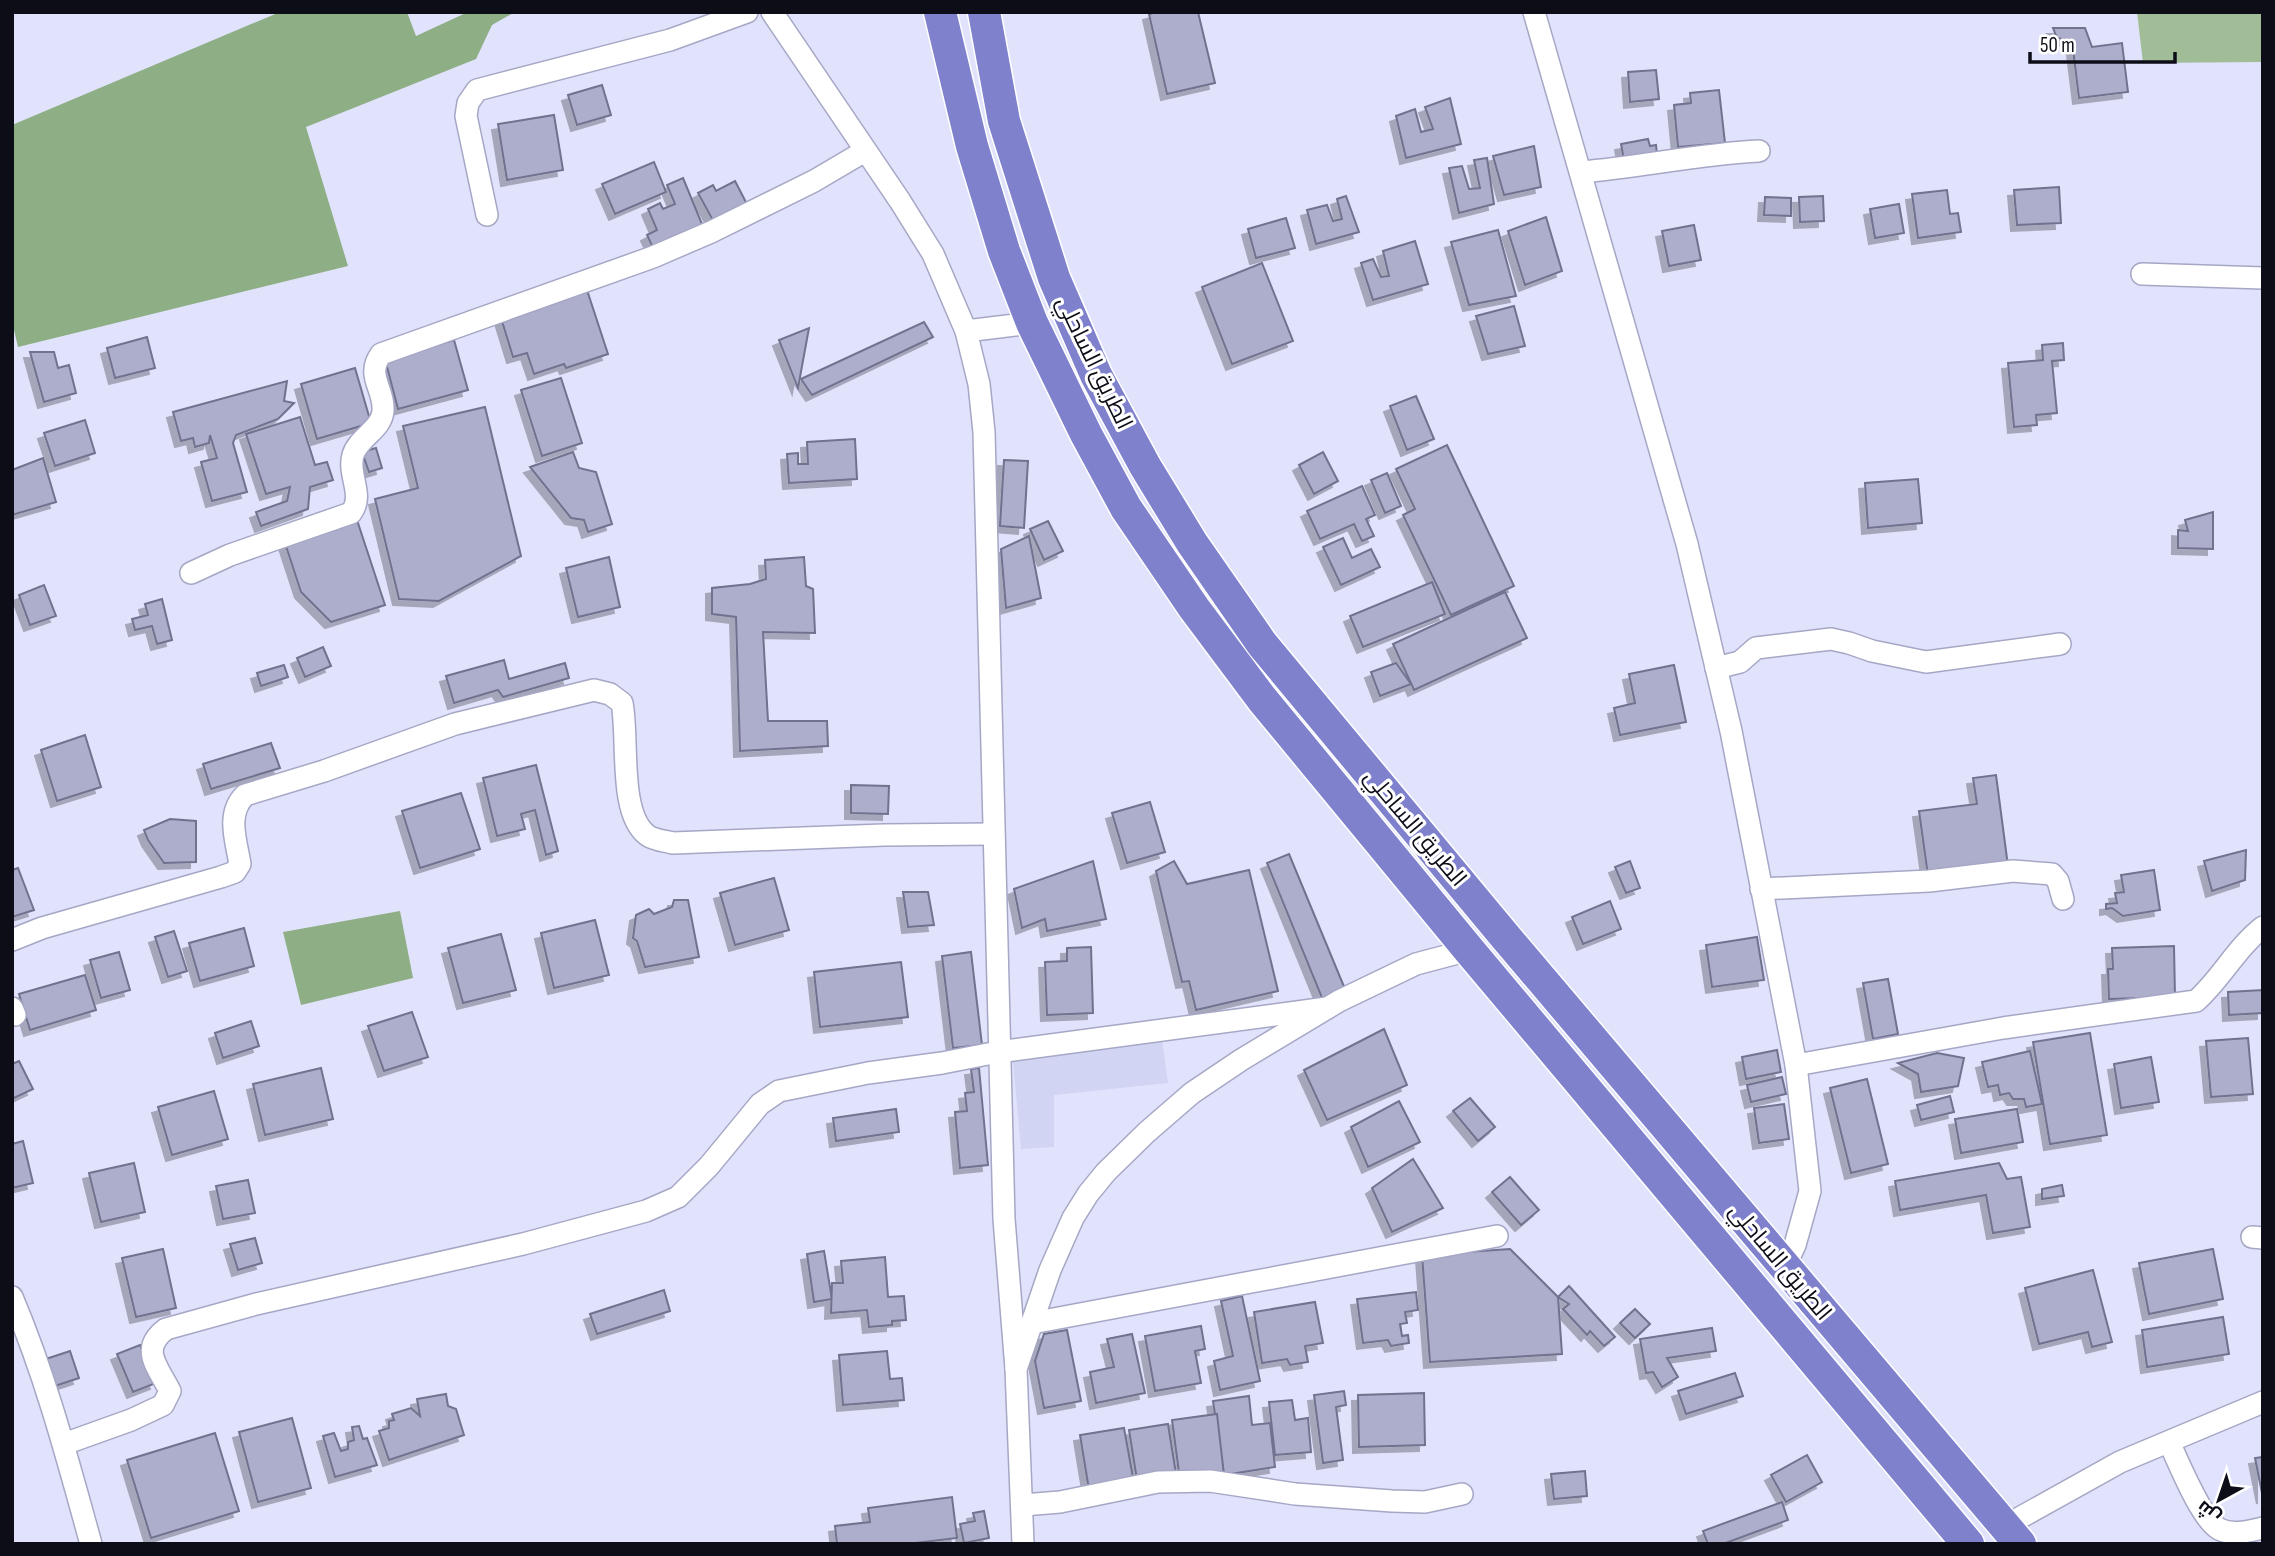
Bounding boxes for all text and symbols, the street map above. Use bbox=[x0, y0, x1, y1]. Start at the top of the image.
scale bar bbox=[2030, 21, 2175, 65]
text: 50 m bbox=[2040, 33, 2075, 58]
street label: الطريق الساحلي bbox=[1047, 292, 1138, 436]
street label: الطريق الساحلي bbox=[1355, 763, 1472, 894]
street label: الطريق الساحلي bbox=[1720, 1197, 1837, 1328]
north arrow bbox=[2184, 1465, 2254, 1535]
text: ش bbox=[2192, 1495, 2226, 1529]

